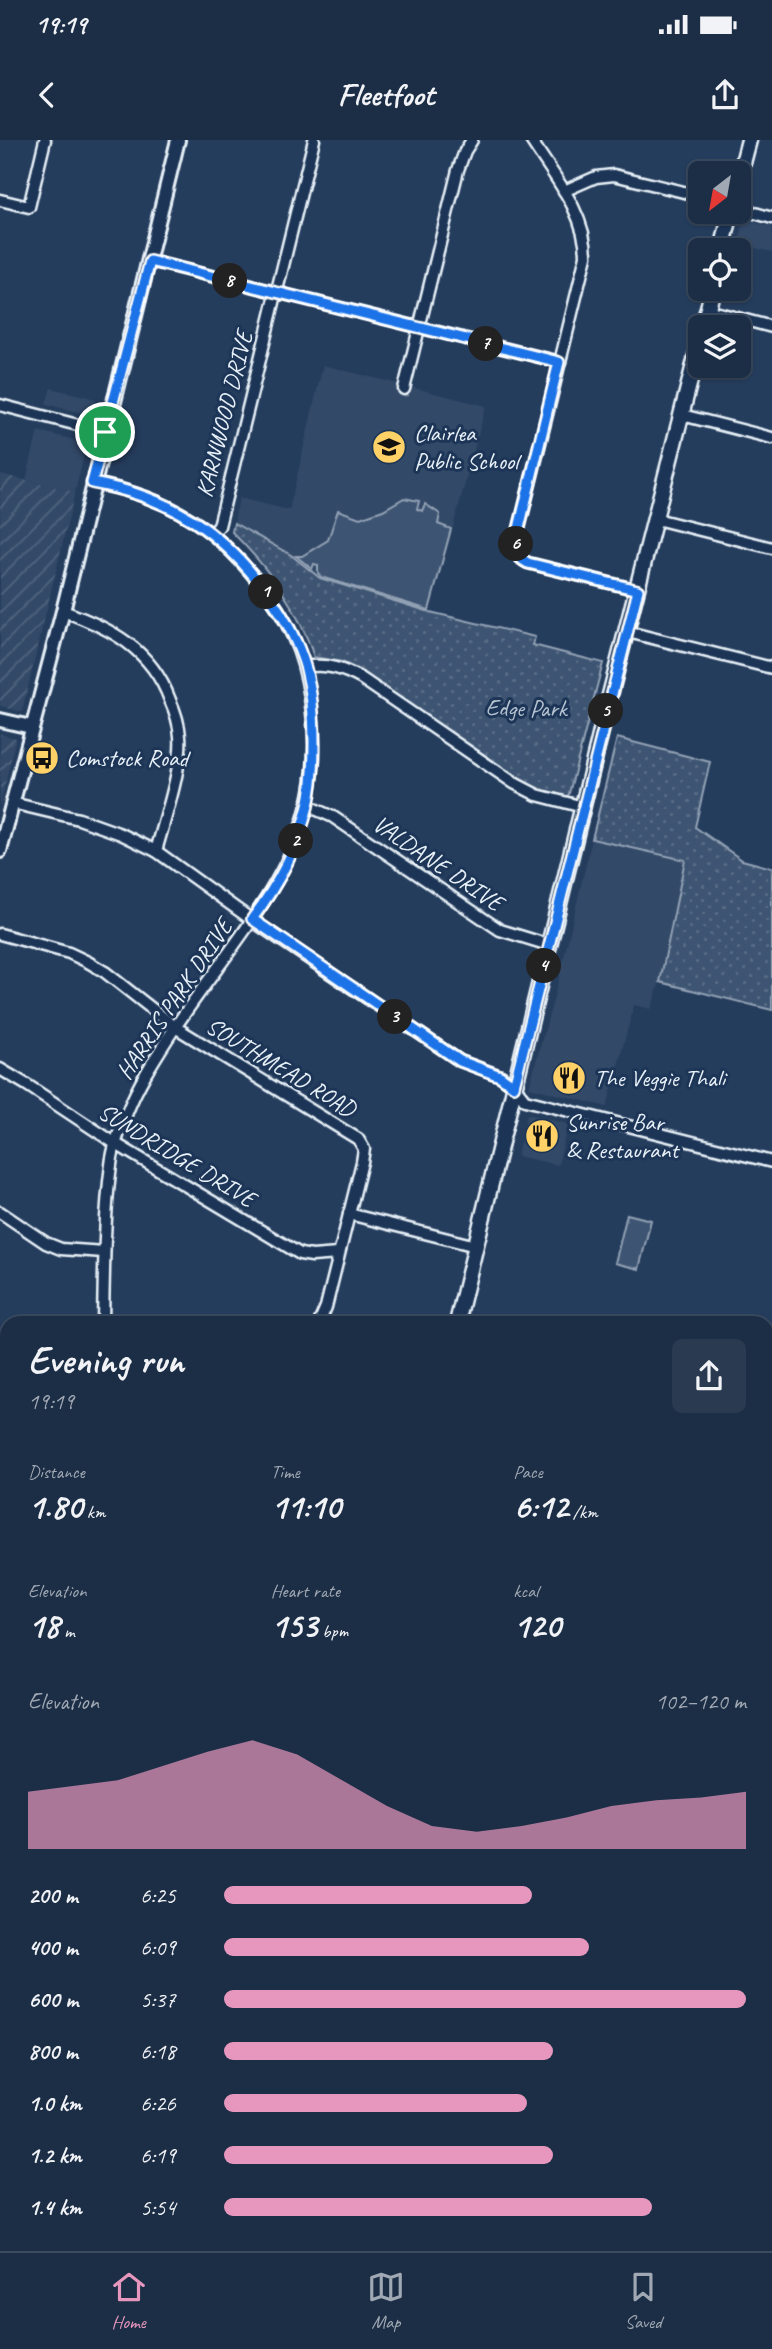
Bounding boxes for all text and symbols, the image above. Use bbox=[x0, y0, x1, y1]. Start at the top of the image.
text: 19:19 bbox=[35, 8, 86, 41]
text: Fleetfoot bbox=[338, 74, 434, 115]
icon: back bbox=[28, 76, 66, 114]
icon: share bbox=[706, 76, 744, 114]
north arrow bbox=[688, 161, 751, 224]
map controls bbox=[688, 161, 751, 378]
button: locate bbox=[688, 238, 751, 301]
pin: 8 bbox=[212, 264, 247, 298]
text: 8 bbox=[225, 268, 234, 292]
button: layers bbox=[688, 315, 751, 378]
street label: KARNWOOD DRIVE bbox=[189, 325, 260, 500]
pin: 7 bbox=[468, 326, 504, 362]
text: 7 bbox=[481, 331, 490, 355]
pin bbox=[75, 402, 135, 462]
icon: arrive bbox=[86, 413, 124, 451]
place label: Clairlea Public School bbox=[414, 418, 522, 476]
school or university icon: Clairlea Public School bbox=[370, 428, 408, 466]
pin: 6 bbox=[498, 526, 534, 562]
text: 6 bbox=[511, 531, 520, 555]
pin: 1 bbox=[248, 574, 284, 610]
text: 1 bbox=[261, 579, 270, 603]
park label: Edge Park bbox=[485, 693, 569, 723]
pin: 5 bbox=[588, 694, 624, 728]
text: 5 bbox=[601, 698, 610, 722]
bus stop icon: Comstock Road bbox=[23, 739, 61, 777]
place label: Comstock Road bbox=[66, 743, 192, 773]
street label: VALDANE DRIVE bbox=[367, 809, 511, 919]
pin: 2 bbox=[278, 824, 314, 858]
text: 2 bbox=[291, 828, 300, 852]
street label: HARRIS PARK DRIVE bbox=[109, 911, 240, 1085]
pin: 4 bbox=[526, 948, 562, 984]
text: 4 bbox=[539, 953, 548, 977]
pin: 3 bbox=[378, 1000, 412, 1034]
text: 3 bbox=[390, 1004, 399, 1028]
street label: SOUTHMEAD ROAD bbox=[201, 1011, 363, 1125]
restaurant icon: The Veggie Thali bbox=[550, 1059, 588, 1097]
place label: The Veggie Thali bbox=[594, 1063, 728, 1093]
street label: SUNDRIDGE DRIVE bbox=[93, 1096, 263, 1215]
place label: Sunrise Bar & Restaurant bbox=[566, 1107, 680, 1165]
restaurant icon: Sunrise Bar & Restaurant bbox=[523, 1117, 561, 1155]
text: Evening run bbox=[28, 1337, 184, 1384]
button: share bbox=[672, 1339, 746, 1413]
text: 19:19 bbox=[28, 1387, 74, 1416]
text: Distance bbox=[28, 1460, 85, 1484]
text: Time bbox=[271, 1460, 300, 1484]
text: Pace bbox=[513, 1460, 543, 1484]
text: 1.80 bbox=[28, 1484, 82, 1529]
text: 11:10 bbox=[271, 1484, 341, 1529]
text: 6:12 bbox=[513, 1484, 568, 1529]
text: km bbox=[82, 1500, 105, 1524]
text: /km bbox=[568, 1500, 598, 1524]
text: Elevation bbox=[28, 1579, 86, 1603]
text: Heart rate bbox=[271, 1579, 340, 1603]
text: kcal bbox=[513, 1579, 538, 1603]
text: 18 bbox=[28, 1603, 60, 1648]
text: 153 bbox=[271, 1603, 317, 1648]
text: 120 bbox=[513, 1603, 561, 1648]
text: m bbox=[60, 1619, 75, 1643]
text: bpm bbox=[317, 1619, 348, 1643]
text: Elevation bbox=[28, 1687, 99, 1716]
text: 102–120 m bbox=[655, 1687, 746, 1716]
text: 200 m bbox=[28, 1881, 78, 1910]
text: 6:25 bbox=[140, 1881, 176, 1910]
text: 400 m bbox=[28, 1933, 78, 1962]
text: 6:09 bbox=[140, 1933, 176, 1962]
text: 600 m bbox=[28, 1985, 78, 2014]
text: 5:37 bbox=[140, 1985, 176, 2014]
text: 800 m bbox=[28, 2037, 78, 2066]
text: 6:18 bbox=[140, 2037, 176, 2066]
text: 1.0 km bbox=[28, 2089, 82, 2118]
text: 6:26 bbox=[140, 2089, 176, 2118]
text: 1.2 km bbox=[28, 2141, 82, 2170]
text: 6:19 bbox=[140, 2141, 176, 2170]
text: 1.4 km bbox=[28, 2193, 82, 2222]
text: 5:54 bbox=[140, 2193, 176, 2222]
tab: Home bbox=[110, 2268, 148, 2334]
tab: Map bbox=[367, 2268, 405, 2334]
tab: Saved bbox=[624, 2268, 662, 2334]

